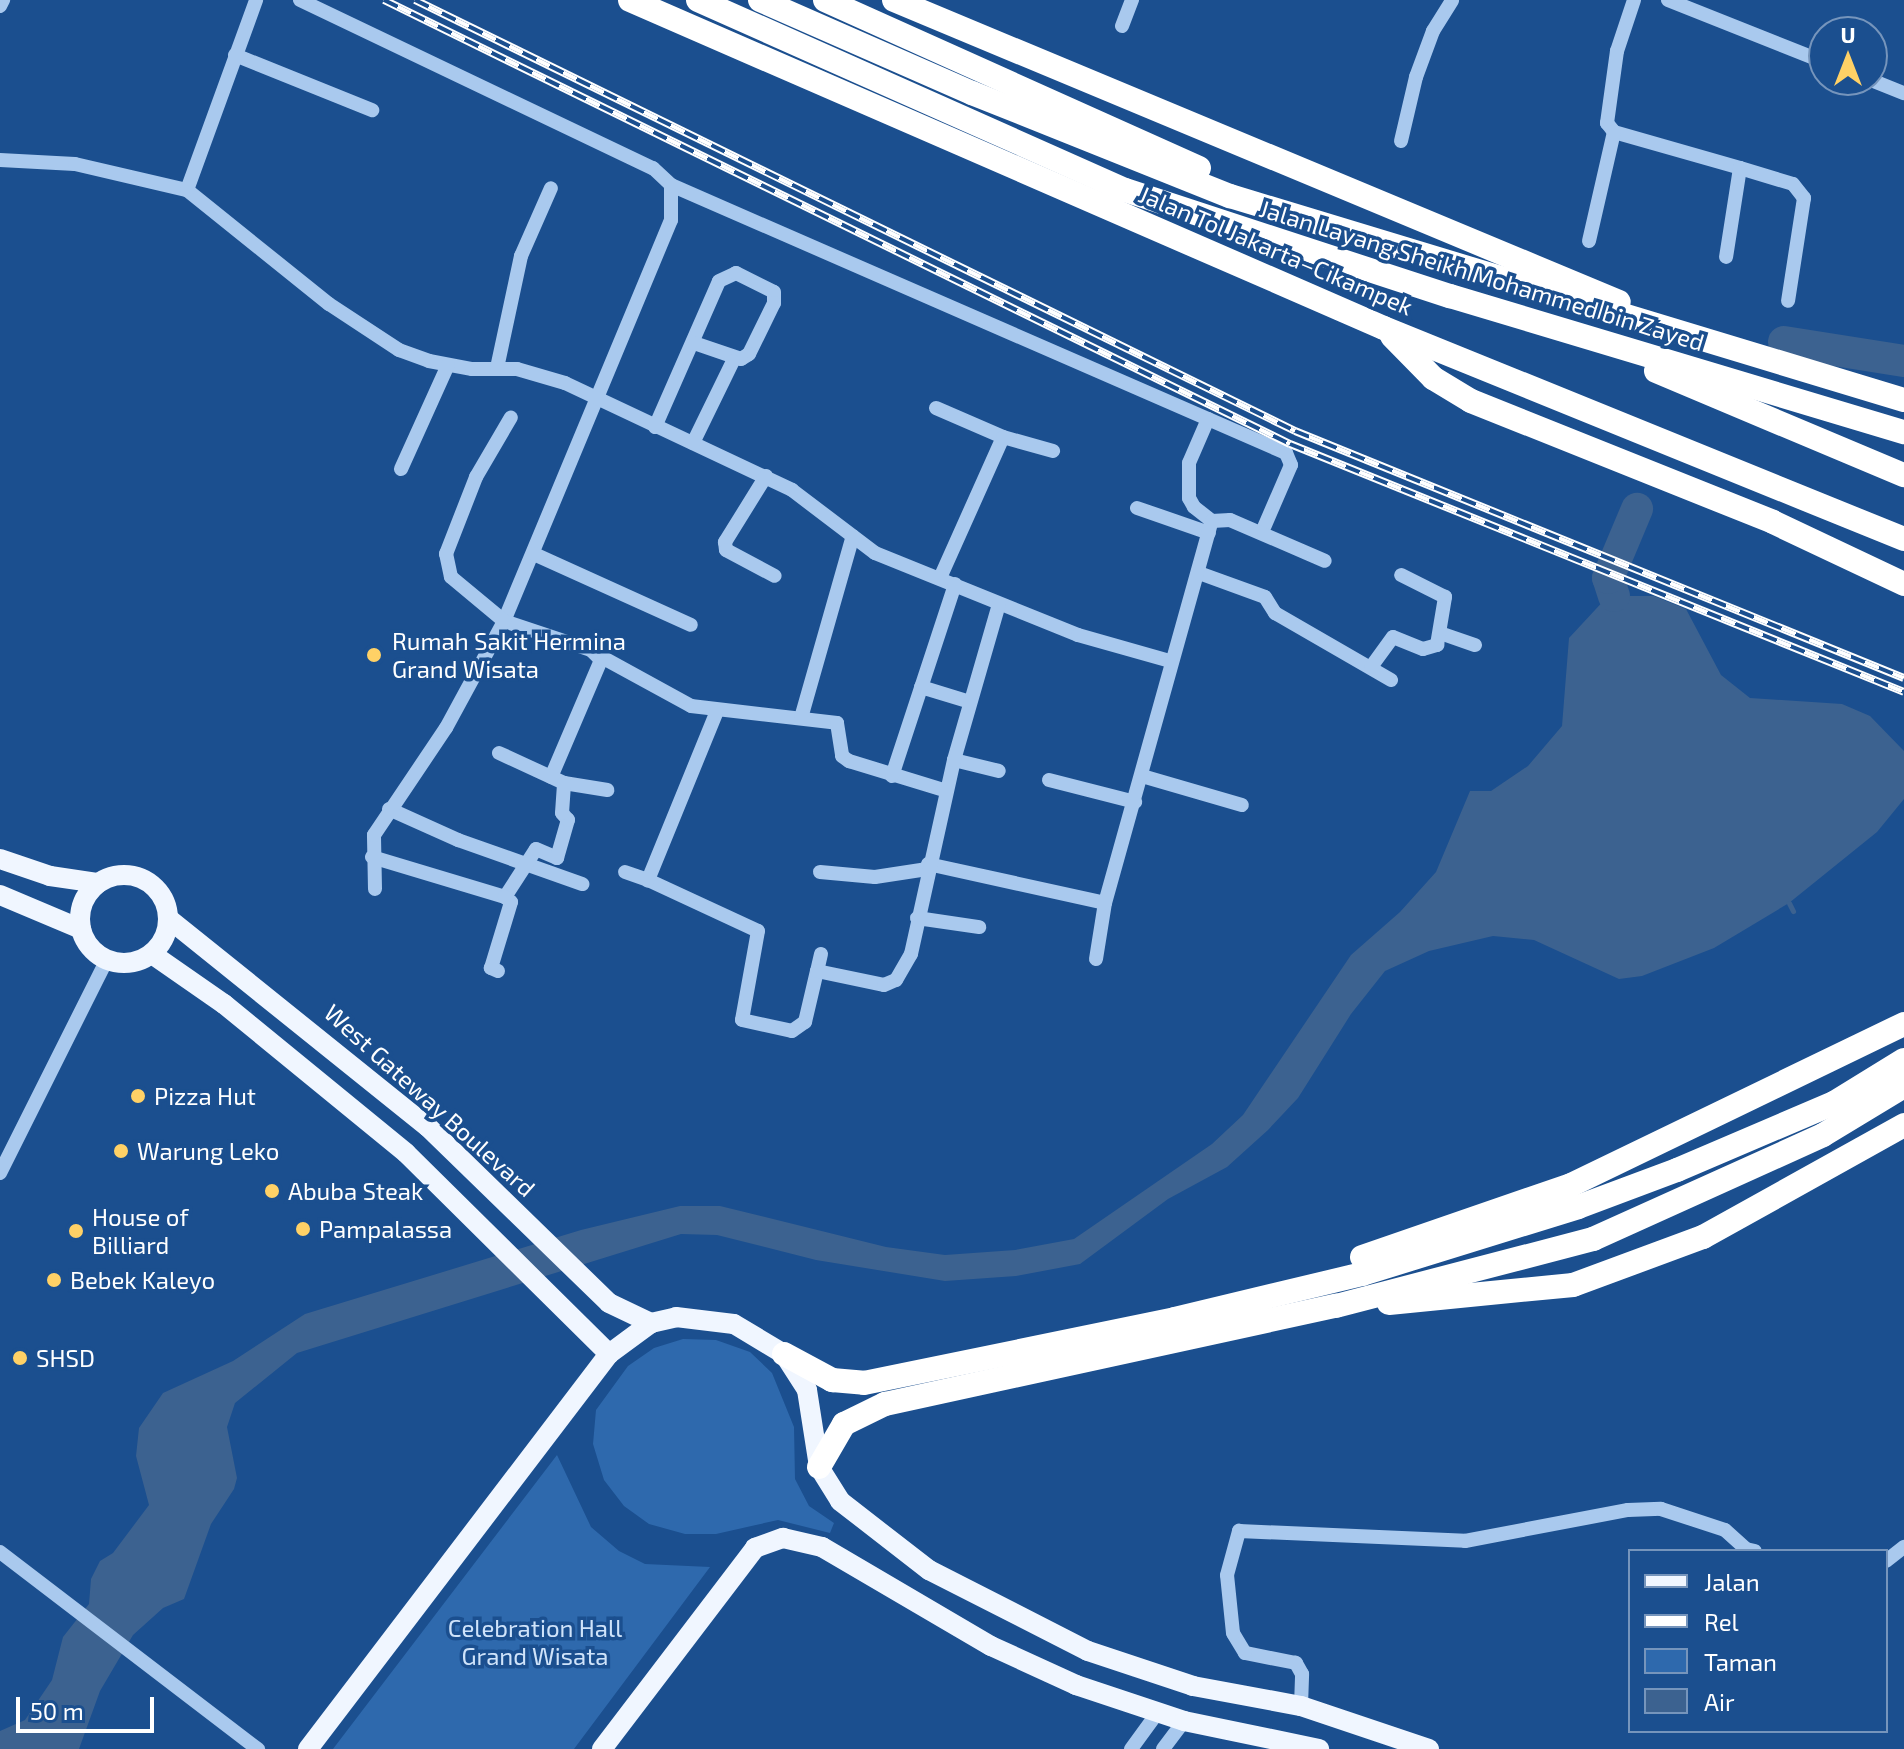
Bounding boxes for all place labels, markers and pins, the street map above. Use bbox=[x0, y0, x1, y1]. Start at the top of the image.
place label: Rumah Sakit Hermina Grand Wisata bbox=[392, 627, 626, 683]
marker: Rumah Sakit Hermina Grand Wisata bbox=[363, 644, 385, 666]
place label: Pizza Hut bbox=[154, 1082, 256, 1110]
marker: Pizza Hut bbox=[129, 1087, 147, 1105]
place label: Warung Leko bbox=[137, 1137, 279, 1165]
marker: Warung Leko bbox=[112, 1142, 130, 1160]
place label: Abuba Steak bbox=[288, 1177, 423, 1205]
marker: Abuba Steak bbox=[263, 1182, 281, 1200]
place label: House of Billiard bbox=[92, 1203, 189, 1259]
place label: Pampalassa bbox=[319, 1215, 452, 1243]
marker: Pampalassa bbox=[294, 1220, 312, 1238]
marker: House of Billiard bbox=[67, 1222, 85, 1240]
place label: Bebek Kaleyo bbox=[70, 1266, 215, 1294]
marker: Bebek Kaleyo bbox=[45, 1271, 63, 1289]
place label: SHSD bbox=[36, 1344, 95, 1372]
marker: SHSD bbox=[11, 1349, 29, 1367]

